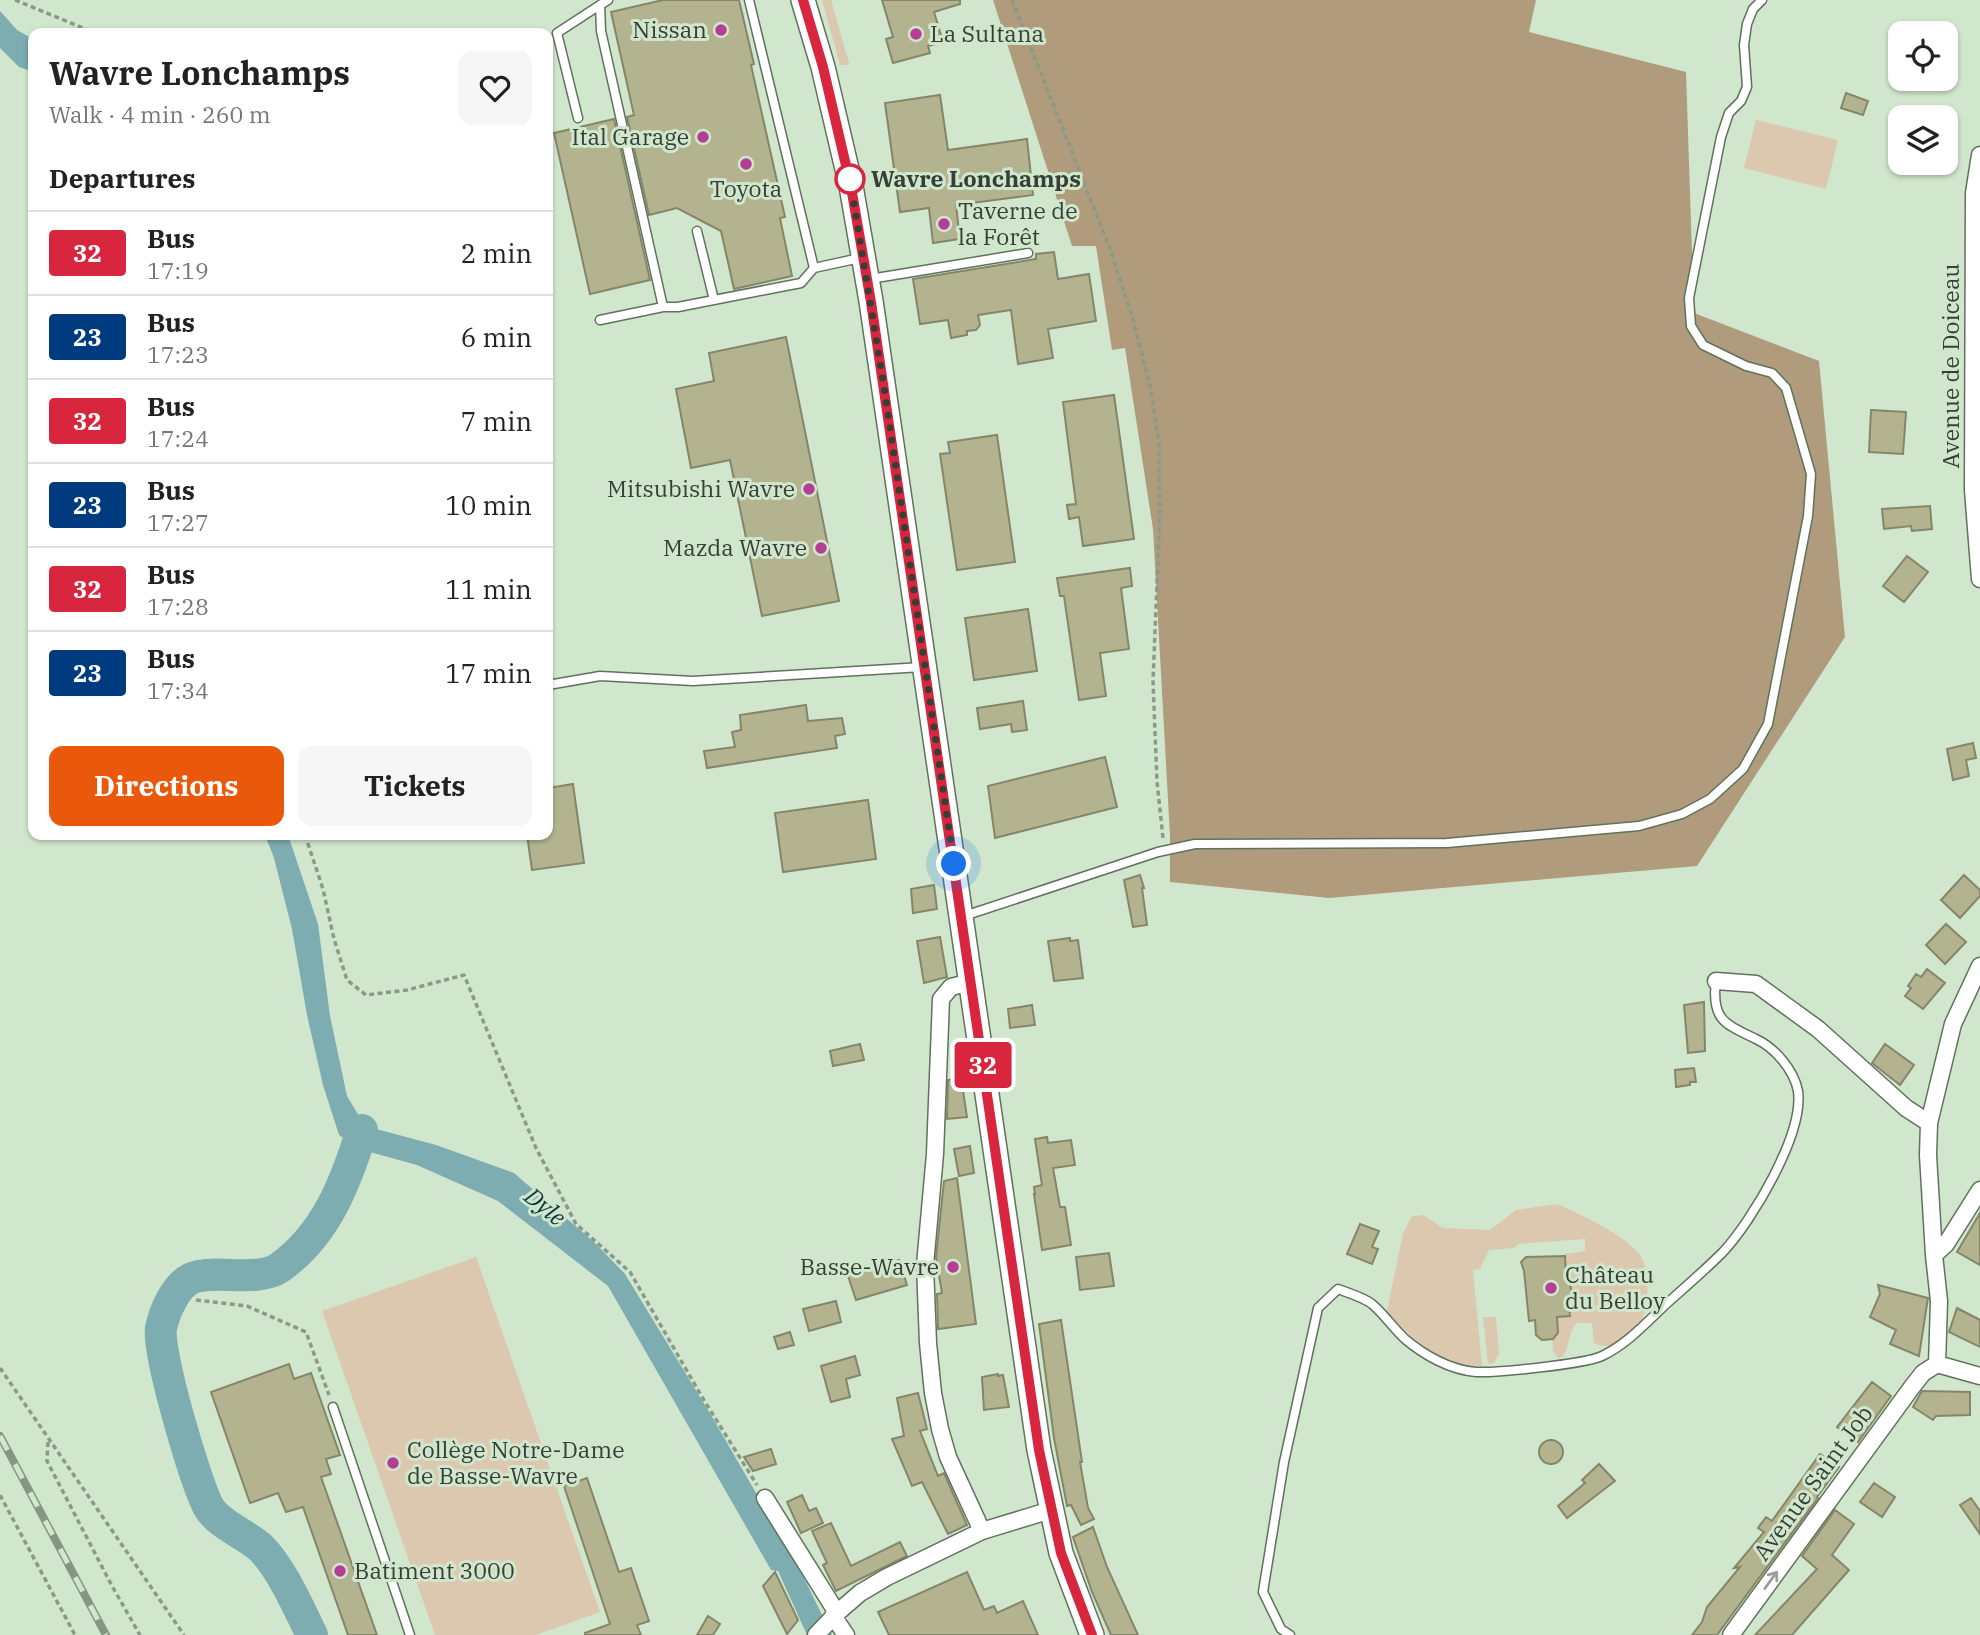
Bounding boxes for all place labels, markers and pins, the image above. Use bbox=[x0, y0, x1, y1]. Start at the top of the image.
place label: Nissan bbox=[632, 14, 707, 44]
place label: La Sultana bbox=[930, 18, 1044, 48]
marker: Nissan bbox=[713, 22, 729, 38]
marker: La Sultana bbox=[908, 26, 924, 42]
place label: Ital Garage bbox=[571, 121, 689, 151]
marker: Ital Garage bbox=[695, 129, 711, 145]
marker: Toyota bbox=[738, 156, 754, 172]
place label: Wavre Lonchamps bbox=[871, 163, 1081, 193]
marker: Wavre Lonchamps bbox=[835, 164, 865, 194]
place label: Toyota bbox=[710, 173, 782, 203]
place label: Taverne de la Forêt bbox=[958, 195, 1078, 251]
marker: Taverne de la Forêt bbox=[936, 216, 952, 232]
place label: Mitsubishi Wavre bbox=[607, 473, 795, 503]
marker: Mitsubishi Wavre bbox=[801, 481, 817, 497]
place label: Mazda Wavre bbox=[663, 532, 807, 562]
marker: Mazda Wavre bbox=[813, 540, 829, 556]
place label: Basse-Wavre bbox=[800, 1251, 939, 1281]
marker: Basse-Wavre bbox=[945, 1259, 961, 1275]
place label: Château du Belloy bbox=[1565, 1259, 1666, 1315]
marker: Château du Belloy bbox=[1543, 1280, 1559, 1296]
place label: Collège Notre-Dame de Basse-Wavre bbox=[407, 1434, 625, 1490]
marker: Collège Notre-Dame de Basse-Wavre bbox=[385, 1455, 401, 1471]
place label: Batiment 3000 bbox=[354, 1555, 515, 1585]
marker: Batiment 3000 bbox=[332, 1563, 348, 1579]

